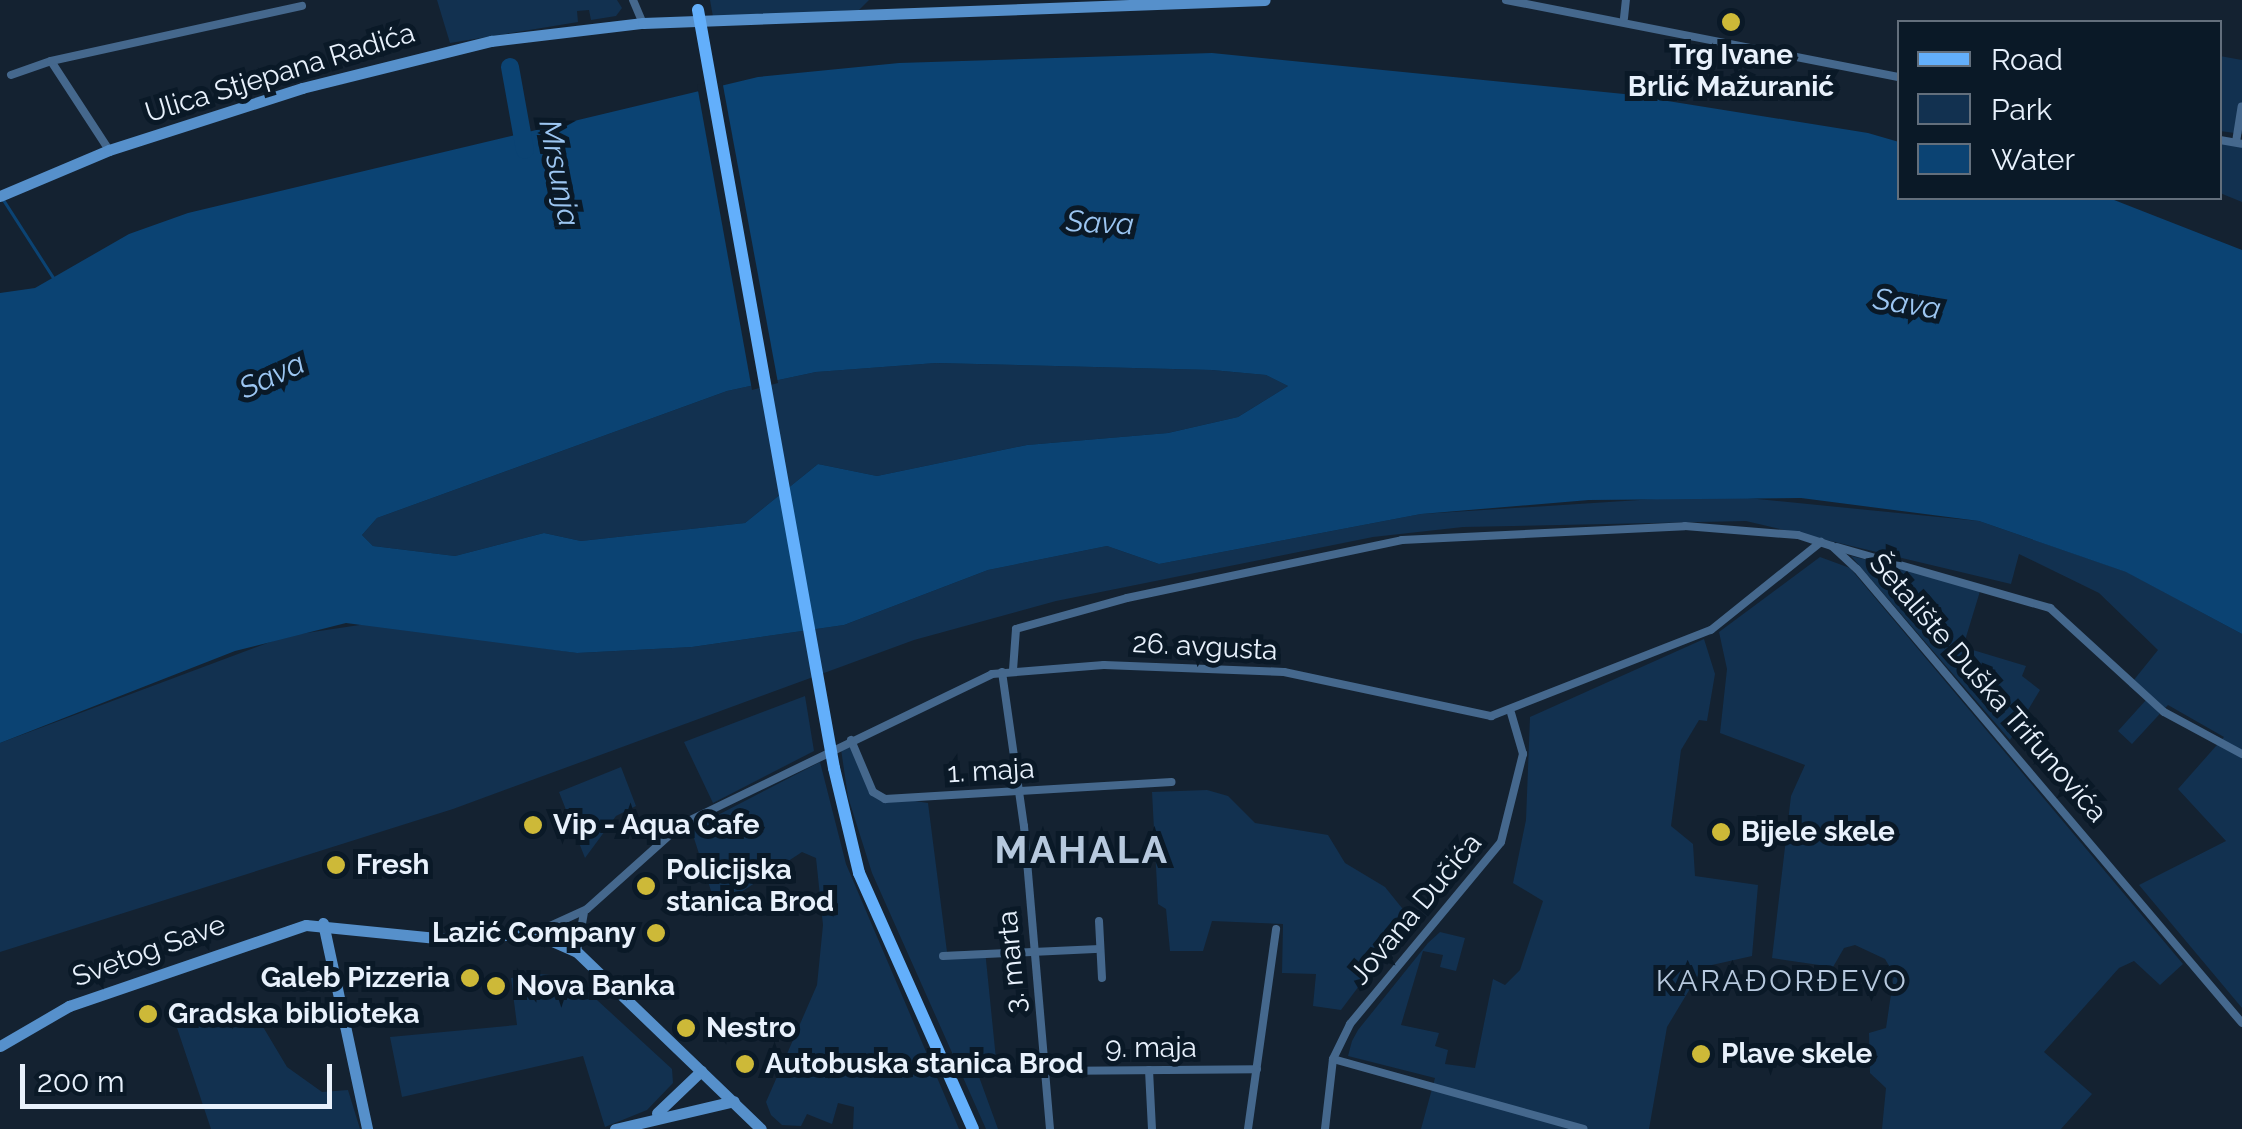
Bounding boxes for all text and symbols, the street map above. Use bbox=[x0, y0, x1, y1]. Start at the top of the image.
marker: Trg Ivane Brlić Mažuranić bbox=[1720, 11, 1742, 33]
street label: Ulica Stjepana Radića bbox=[141, 16, 419, 130]
legend bbox=[1897, 20, 2222, 200]
place label: Trg Ivane Brlić Mažuranić bbox=[1628, 38, 1834, 104]
text: Road bbox=[1991, 42, 2063, 77]
text: Park bbox=[1991, 92, 2052, 127]
water label: Mrsunja bbox=[531, 117, 587, 229]
text: Water bbox=[1991, 142, 2075, 177]
water label: Sava bbox=[1065, 203, 1135, 243]
water label: Sava bbox=[1871, 281, 1943, 327]
water label: Sava bbox=[234, 345, 310, 407]
street label: Šetalište Duška Trifunovića bbox=[1862, 547, 2114, 829]
street label: 26. avgusta bbox=[1132, 626, 1278, 668]
street label: 1. maja bbox=[947, 752, 1035, 790]
place label: Vip - Aqua Cafe bbox=[553, 808, 760, 842]
marker: Vip - Aqua Cafe bbox=[522, 814, 544, 836]
place label: Bijele skele bbox=[1741, 815, 1895, 849]
marker: Bijele skele bbox=[1710, 821, 1732, 843]
district label: MAHALA bbox=[995, 827, 1169, 873]
street label: Jovana Dučića bbox=[1343, 827, 1489, 991]
place label: Fresh bbox=[356, 848, 430, 882]
place label: Policijska stanica Brod bbox=[666, 853, 834, 919]
marker: Fresh bbox=[325, 854, 347, 876]
marker: Policijska stanica Brod bbox=[635, 875, 657, 897]
street label: Svetog Save bbox=[68, 908, 230, 994]
street label: 3. marta bbox=[991, 909, 1033, 1015]
place label: Lazić Company bbox=[432, 916, 636, 950]
marker: Lazić Company bbox=[645, 922, 667, 944]
place label: Galeb Pizzeria bbox=[261, 961, 450, 995]
district label: KARAĐORĐEVO bbox=[1656, 963, 1908, 999]
marker: Galeb Pizzeria bbox=[459, 967, 481, 989]
place label: Nova Banka bbox=[516, 969, 675, 1003]
marker: Nova Banka bbox=[485, 975, 507, 997]
place label: Gradska biblioteka bbox=[168, 997, 420, 1031]
marker: Gradska biblioteka bbox=[137, 1003, 159, 1025]
place label: Nestro bbox=[706, 1011, 796, 1045]
marker: Nestro bbox=[675, 1017, 697, 1039]
street label: 9. maja bbox=[1105, 1031, 1197, 1065]
place label: Plave skele bbox=[1721, 1037, 1872, 1071]
marker: Plave skele bbox=[1690, 1043, 1712, 1065]
scale bar bbox=[25, 1044, 338, 1106]
place label: Autobuska stanica Brod bbox=[765, 1047, 1083, 1081]
marker: Autobuska stanica Brod bbox=[734, 1053, 756, 1075]
text: 200 m bbox=[37, 1064, 125, 1099]

